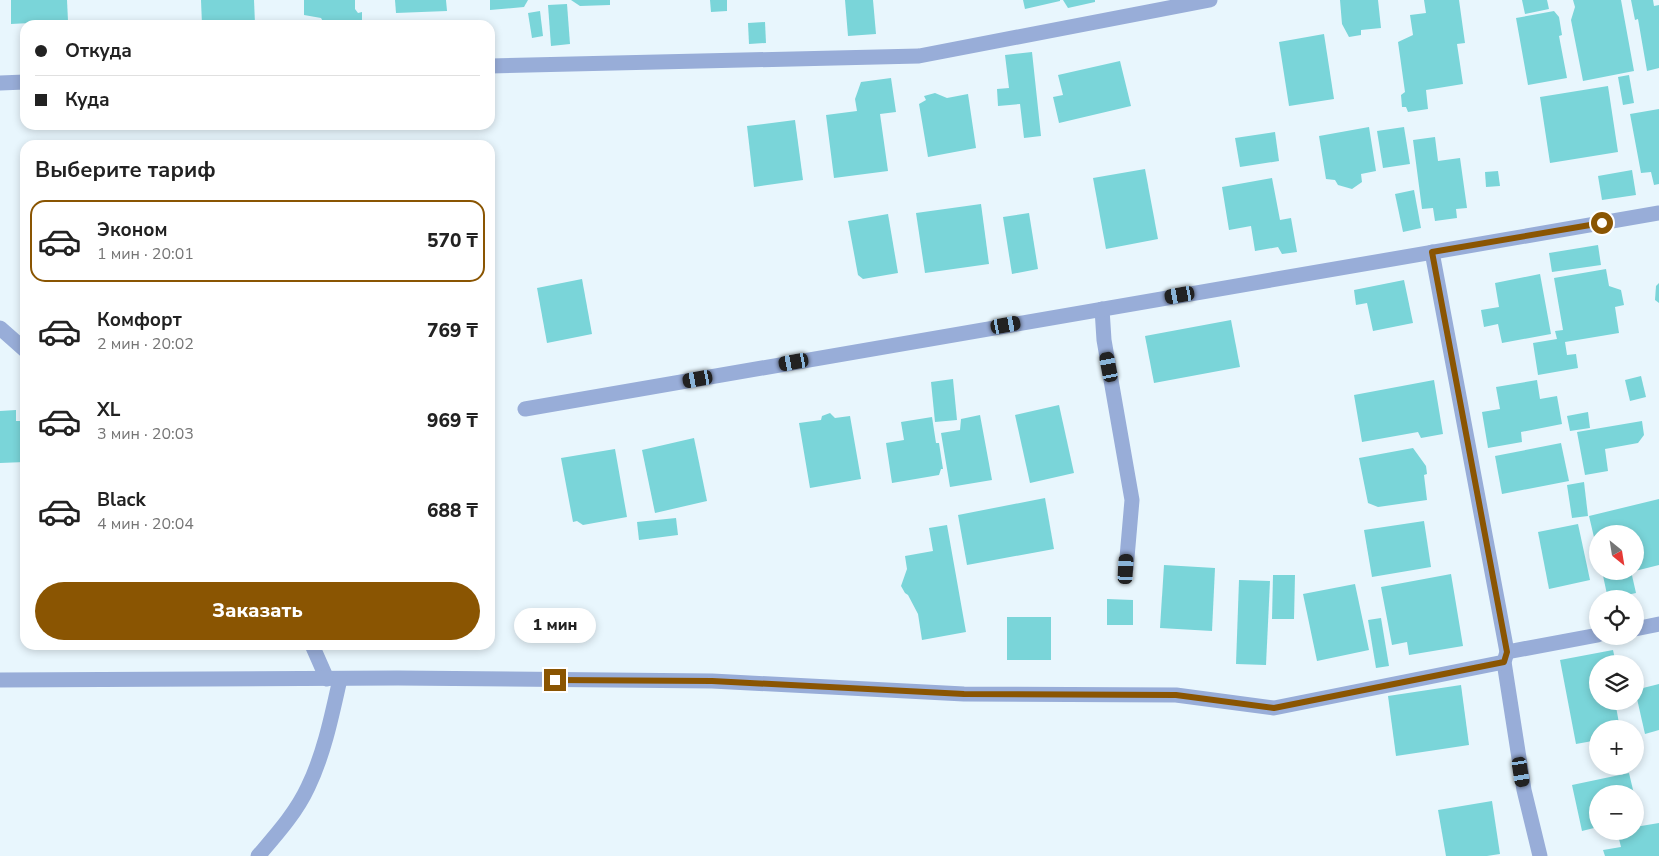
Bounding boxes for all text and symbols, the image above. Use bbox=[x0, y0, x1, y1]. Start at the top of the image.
text: Откуда bbox=[65, 38, 132, 64]
text: Куда bbox=[65, 87, 110, 113]
text: Выберите тариф bbox=[35, 155, 216, 185]
route start bbox=[1591, 212, 1613, 234]
text: Эконом bbox=[97, 217, 168, 243]
icon: car bbox=[37, 219, 82, 264]
text: 570 ₸ bbox=[427, 228, 478, 254]
text: 1 мин · 20:01 bbox=[97, 243, 194, 265]
car bbox=[1163, 285, 1196, 305]
text: Комфорт bbox=[97, 307, 182, 333]
icon: car bbox=[37, 309, 82, 354]
car bbox=[989, 315, 1022, 335]
text: 769 ₸ bbox=[427, 318, 478, 344]
text: 2 мин · 20:02 bbox=[97, 333, 194, 355]
car bbox=[1098, 351, 1119, 383]
car bbox=[777, 352, 810, 372]
car bbox=[681, 369, 714, 389]
text: XL bbox=[97, 397, 120, 423]
icon: car bbox=[37, 399, 82, 444]
text: 969 ₸ bbox=[427, 408, 478, 434]
text: 3 мин · 20:03 bbox=[97, 423, 194, 445]
text: Black bbox=[97, 487, 146, 513]
icon: car bbox=[37, 489, 82, 534]
text: 688 ₸ bbox=[427, 498, 478, 524]
text: 4 мин · 20:04 bbox=[97, 513, 194, 535]
north arrow bbox=[1589, 525, 1644, 580]
map controls bbox=[1589, 525, 1644, 840]
car bbox=[1117, 554, 1134, 584]
button: Заказать bbox=[35, 582, 480, 640]
button: locate bbox=[1589, 590, 1644, 645]
callout: 1 мин bbox=[514, 608, 596, 642]
text: 1 мин bbox=[532, 614, 578, 636]
button: layers bbox=[1589, 655, 1644, 710]
route end bbox=[544, 669, 566, 691]
button: + bbox=[1589, 720, 1644, 775]
car bbox=[1511, 756, 1530, 788]
button: − bbox=[1589, 785, 1644, 840]

